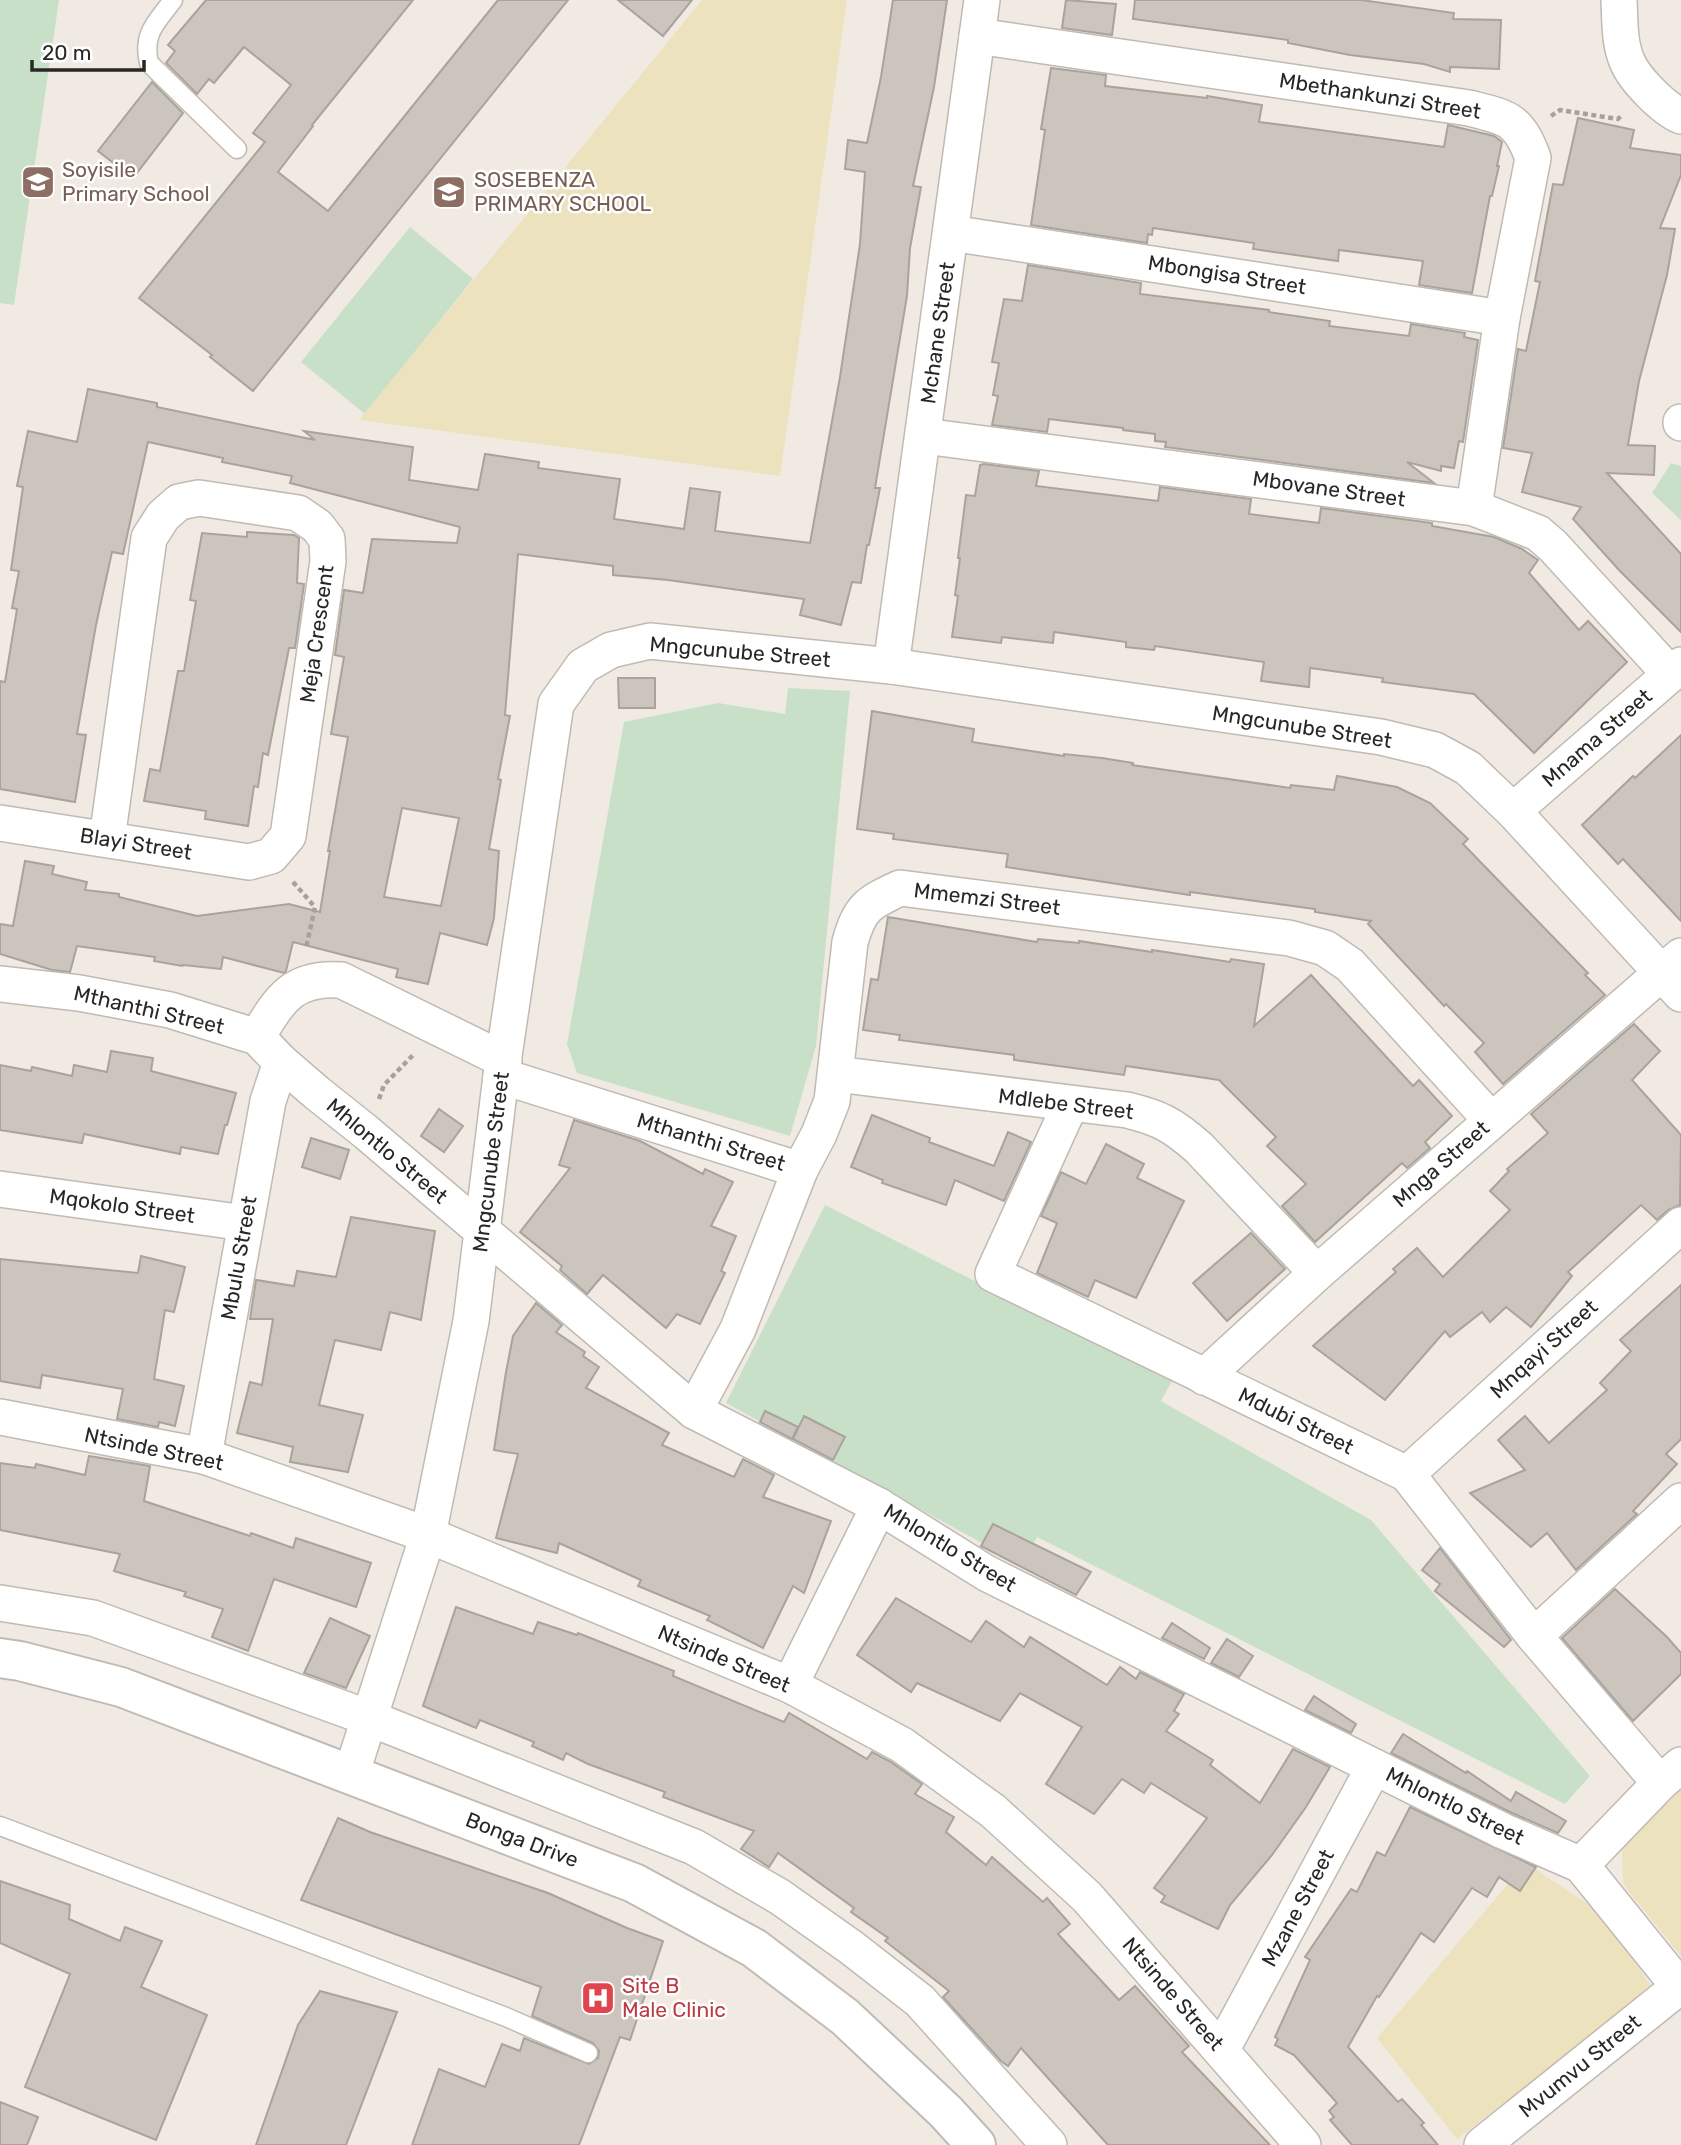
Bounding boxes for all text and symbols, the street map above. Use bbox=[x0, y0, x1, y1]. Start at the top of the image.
scale bar bbox=[32, 28, 144, 72]
text: 20 m bbox=[42, 40, 91, 65]
street label: Mbethankunzi Street bbox=[1277, 67, 1483, 124]
place label: Soyisile Primary School bbox=[62, 157, 210, 206]
school or university icon: Soyisile Primary School bbox=[19, 163, 57, 201]
place label: SOSEBENZA PRIMARY SCHOOL bbox=[474, 167, 652, 216]
school or university icon: SOSEBENZA PRIMARY SCHOOL bbox=[430, 173, 468, 211]
street label: Mbongisa Street bbox=[1146, 250, 1308, 299]
street label: Mchane Street bbox=[915, 260, 960, 405]
street label: Mbovane Street bbox=[1251, 465, 1407, 512]
street label: Meja Crescent bbox=[294, 563, 339, 704]
street label: Mngcunube Street bbox=[648, 631, 832, 672]
street label: Mnama Street bbox=[1537, 683, 1657, 792]
street label: Mngcunube Street bbox=[1210, 700, 1394, 753]
street label: Blayi Street bbox=[78, 822, 194, 865]
street label: Mmemzi Street bbox=[912, 877, 1062, 920]
street label: Mthanthi Street bbox=[71, 980, 227, 1039]
street label: Mngcunube Street bbox=[467, 1070, 514, 1254]
street label: Mdlebe Street bbox=[997, 1083, 1135, 1124]
street label: Mhlontlo Street bbox=[322, 1093, 453, 1209]
street label: Mthanthi Street bbox=[634, 1107, 788, 1176]
street label: Mnga Street bbox=[1387, 1115, 1494, 1212]
street label: Mqokolo Street bbox=[48, 1183, 196, 1228]
street label: Mbulu Street bbox=[215, 1194, 262, 1322]
street label: Mnqayi Street bbox=[1485, 1294, 1602, 1403]
street label: Mdubi Street bbox=[1234, 1382, 1358, 1459]
street label: Ntsinde Street bbox=[82, 1422, 226, 1475]
street label: Mhlontlo Street bbox=[879, 1498, 1021, 1597]
street label: Ntsinde Street bbox=[654, 1619, 794, 1698]
street label: Mhlontlo Street bbox=[1382, 1761, 1528, 1850]
street label: Bonga Drive bbox=[462, 1807, 582, 1872]
street label: Mzane Street bbox=[1256, 1845, 1339, 1971]
street label: Ntsinde Street bbox=[1118, 1932, 1229, 2055]
place label: Site B Male Clinic bbox=[622, 1973, 726, 2022]
hospital icon: Site B Male Clinic bbox=[579, 1979, 617, 2017]
street label: Mvumvu Street bbox=[1514, 2009, 1646, 2122]

